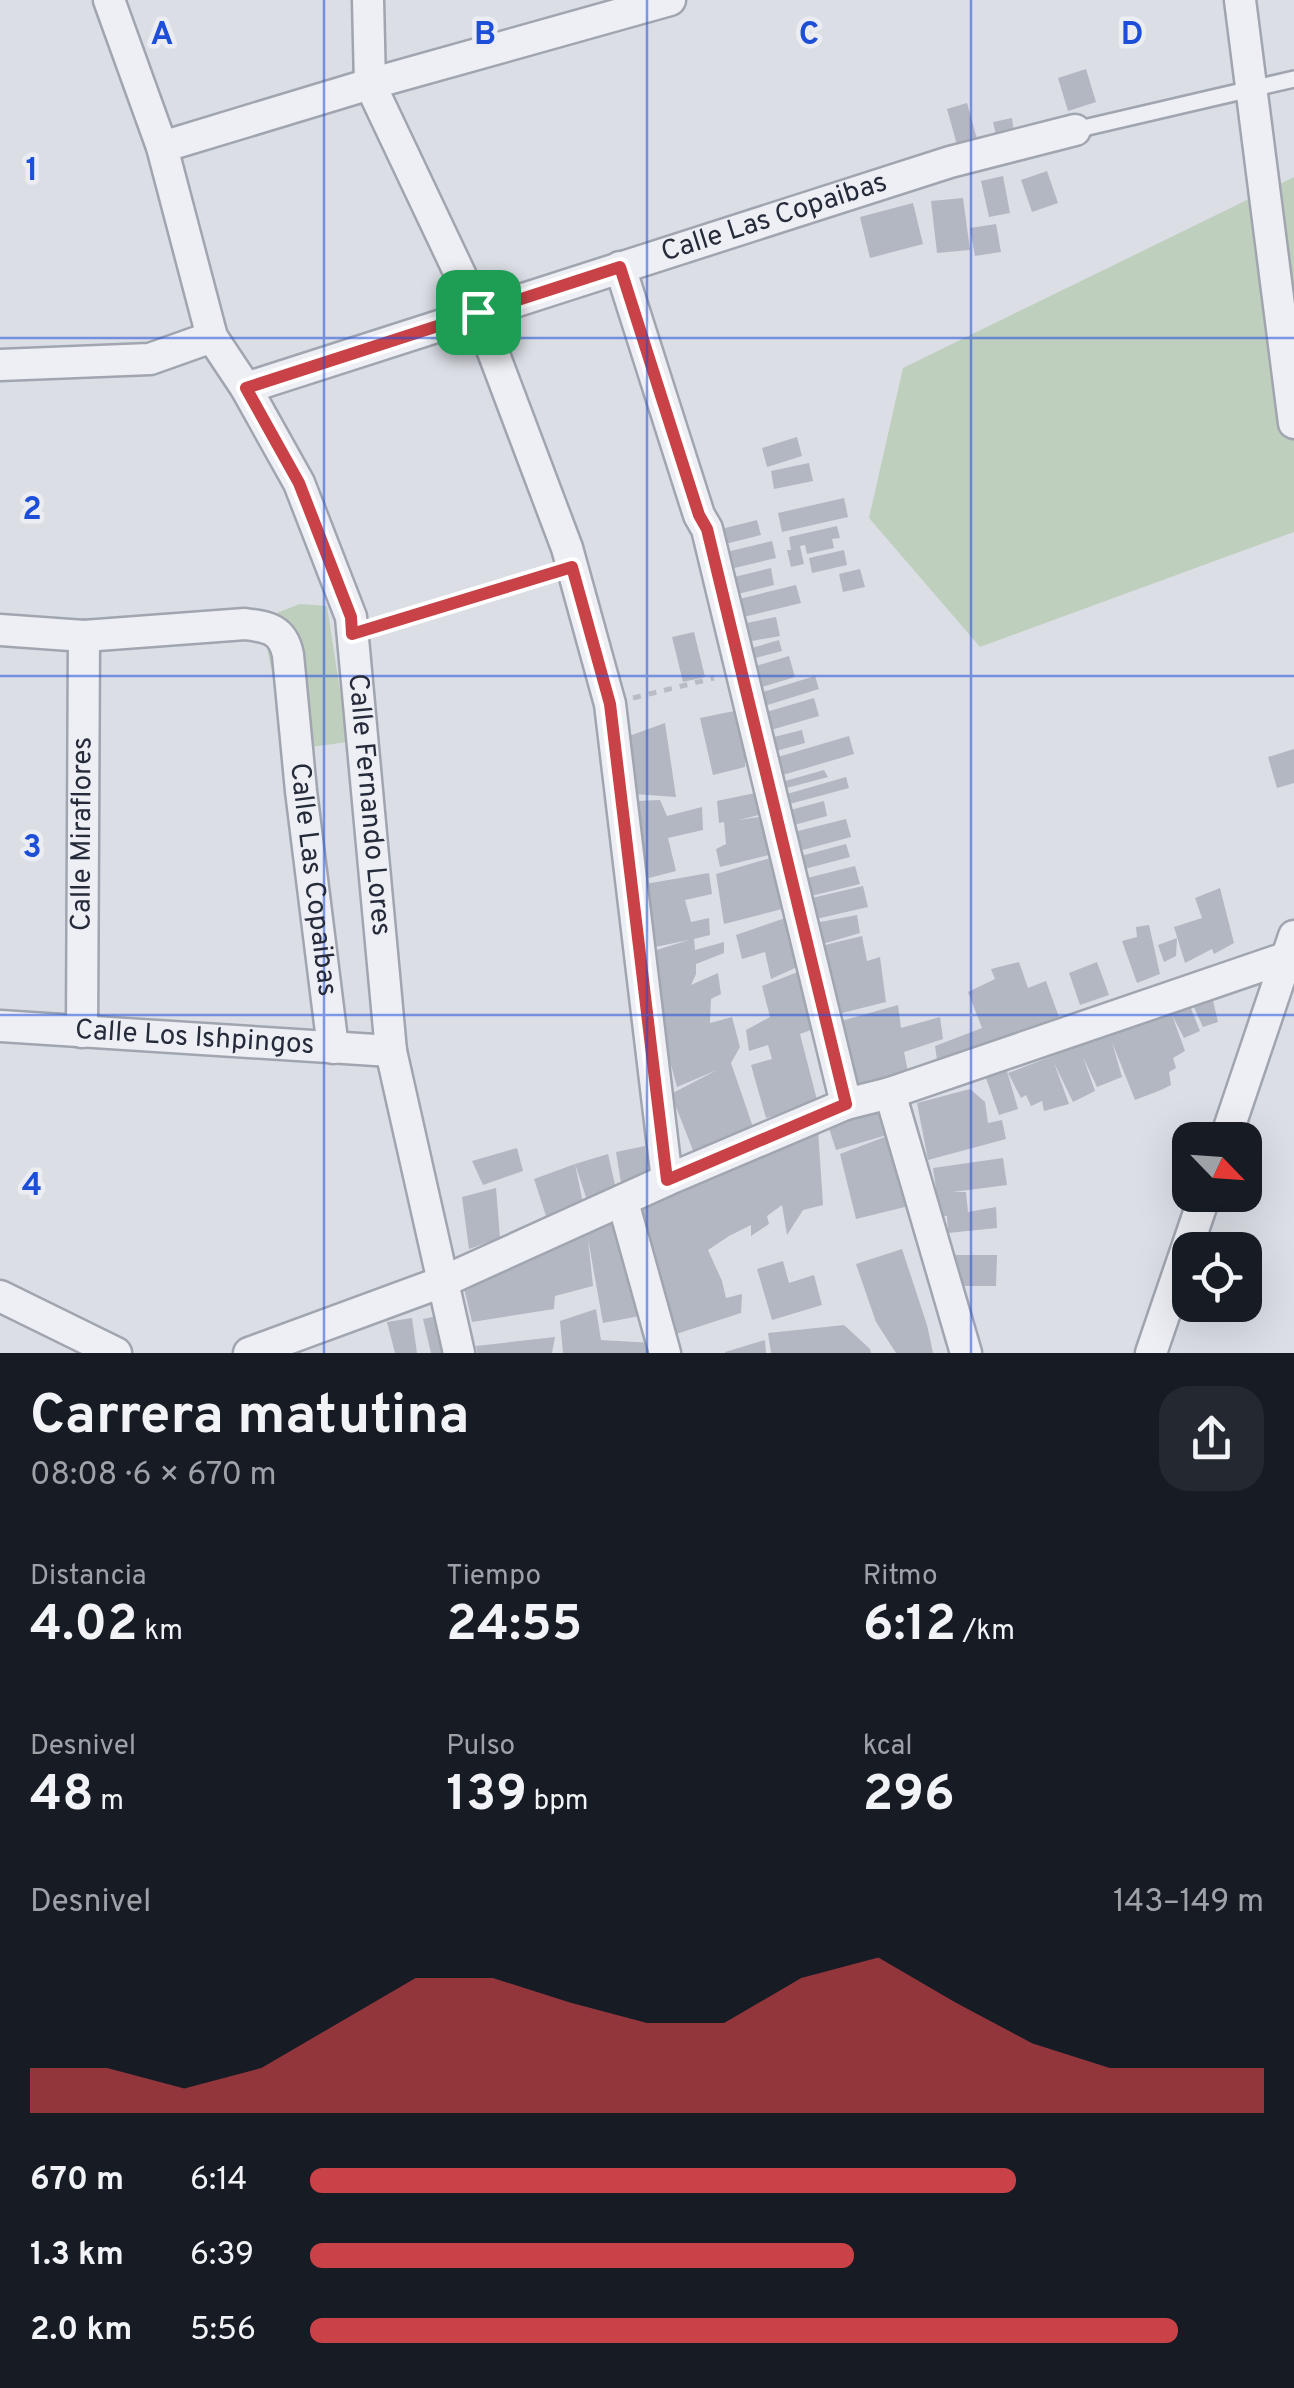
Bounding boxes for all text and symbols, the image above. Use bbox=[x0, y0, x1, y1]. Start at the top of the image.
text: A bbox=[151, 16, 173, 56]
text: B bbox=[474, 16, 496, 56]
text: C bbox=[799, 16, 819, 56]
text: D bbox=[1121, 16, 1143, 56]
text: 1 bbox=[26, 152, 38, 192]
street label: Calle Las Copaibas bbox=[657, 165, 892, 271]
pin bbox=[436, 270, 521, 355]
icon: arrive bbox=[451, 285, 506, 340]
text: 2 bbox=[22, 491, 42, 531]
street label: Calle Fernando Lores bbox=[338, 672, 398, 937]
street label: Calle Miraflores bbox=[65, 737, 101, 931]
street label: Calle Las Copaibas bbox=[280, 761, 344, 999]
text: 3 bbox=[22, 829, 42, 869]
street label: Calle Los Ishpingos bbox=[74, 1013, 315, 1064]
north arrow bbox=[1172, 1122, 1262, 1212]
map controls bbox=[1172, 1122, 1262, 1322]
text: 4 bbox=[22, 1167, 42, 1207]
button: locate bbox=[1172, 1232, 1262, 1322]
text: Carrera matutina bbox=[30, 1383, 470, 1453]
button: share bbox=[1159, 1386, 1264, 1491]
text: 08:08 · 6 × 670 m bbox=[30, 1456, 277, 1496]
text: Distancia bbox=[30, 1559, 146, 1595]
text: Tiempo bbox=[446, 1559, 541, 1595]
text: Ritmo bbox=[863, 1559, 938, 1595]
text: 4.02 bbox=[30, 1595, 138, 1658]
text: 24:55 bbox=[446, 1595, 582, 1658]
text: 6:12 bbox=[863, 1595, 956, 1658]
text: km bbox=[138, 1614, 183, 1650]
text: /km bbox=[956, 1614, 1015, 1650]
text: Desnivel bbox=[30, 1729, 136, 1765]
text: Pulso bbox=[446, 1729, 515, 1765]
text: kcal bbox=[863, 1729, 912, 1765]
text: 48 bbox=[30, 1765, 94, 1828]
text: 139 bbox=[446, 1765, 527, 1828]
text: 296 bbox=[863, 1765, 955, 1828]
text: m bbox=[94, 1784, 124, 1820]
text: bpm bbox=[527, 1784, 589, 1820]
text: Desnivel bbox=[30, 1883, 151, 1923]
text: 143–149 m bbox=[1113, 1883, 1264, 1923]
text: 670 m bbox=[30, 2161, 124, 2201]
text: 6:14 bbox=[190, 2161, 247, 2201]
text: 1.3 km bbox=[30, 2236, 124, 2276]
text: 6:39 bbox=[190, 2236, 254, 2276]
text: 2.0 km bbox=[30, 2311, 132, 2351]
text: 5:56 bbox=[190, 2311, 256, 2351]

